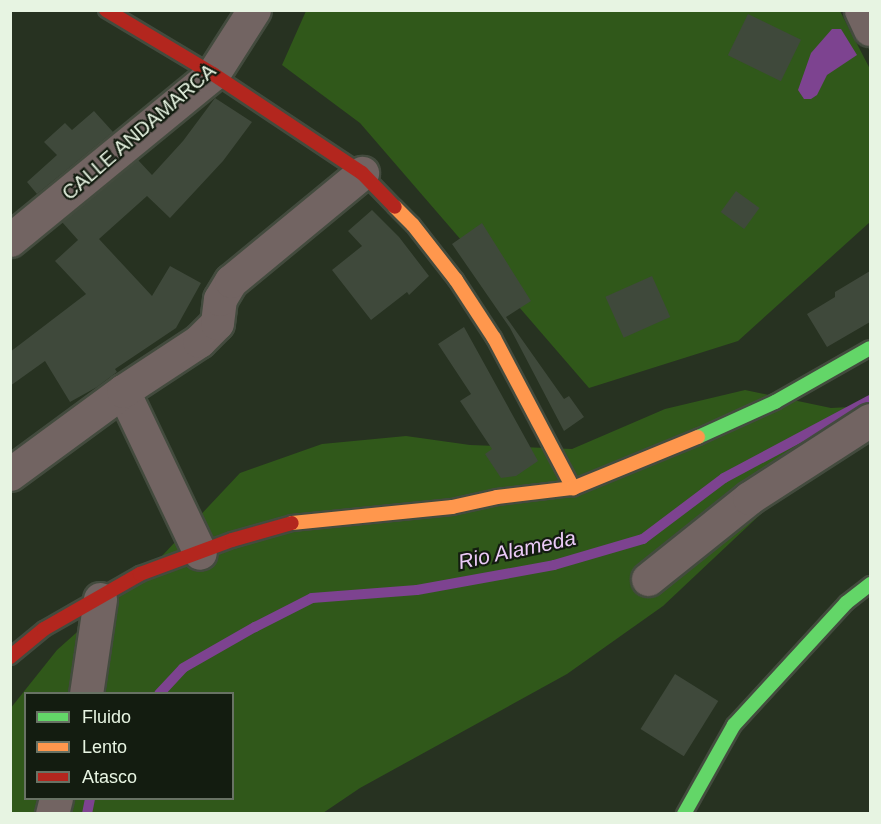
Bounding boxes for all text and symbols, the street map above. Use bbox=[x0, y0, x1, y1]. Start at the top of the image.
street label: CALLE ANDAMARCA bbox=[57, 58, 221, 206]
water label: Rio Alameda bbox=[456, 525, 578, 575]
legend bbox=[24, 692, 234, 800]
text: Fluido bbox=[82, 707, 131, 727]
text: Lento bbox=[82, 737, 127, 757]
text: Atasco bbox=[82, 767, 137, 787]

